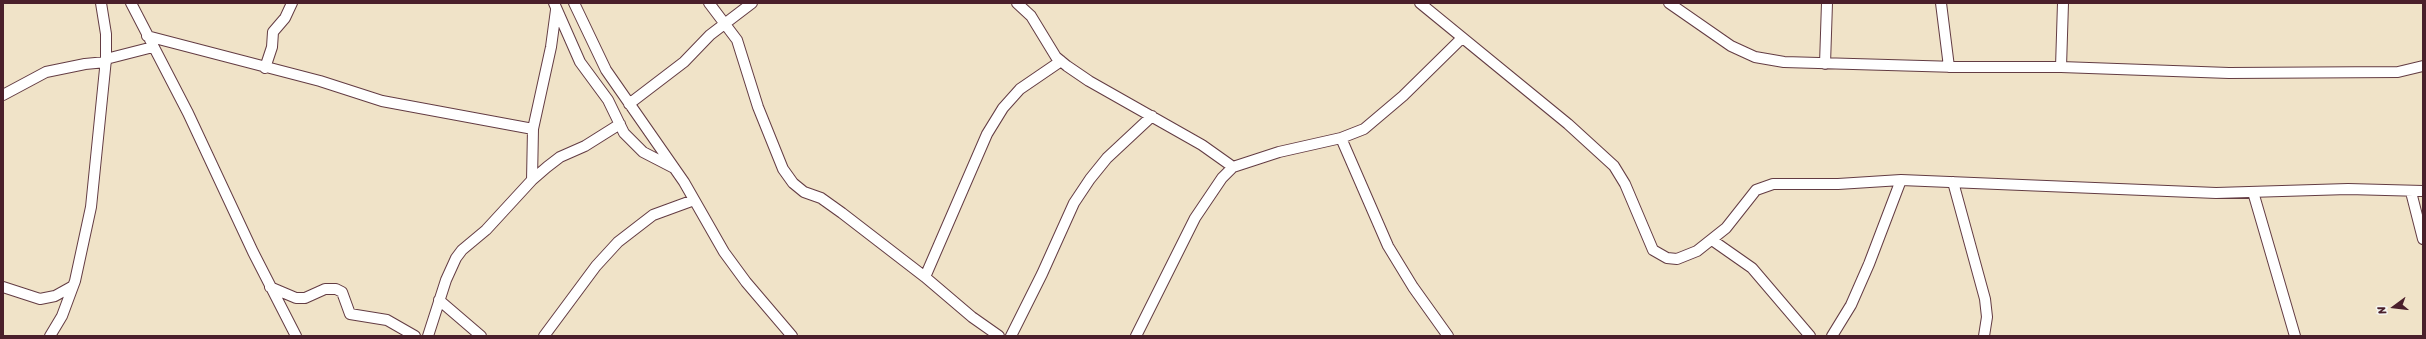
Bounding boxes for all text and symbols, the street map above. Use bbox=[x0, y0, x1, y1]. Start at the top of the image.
north arrow bbox=[2374, 287, 2414, 327]
text: N bbox=[2372, 304, 2392, 316]

